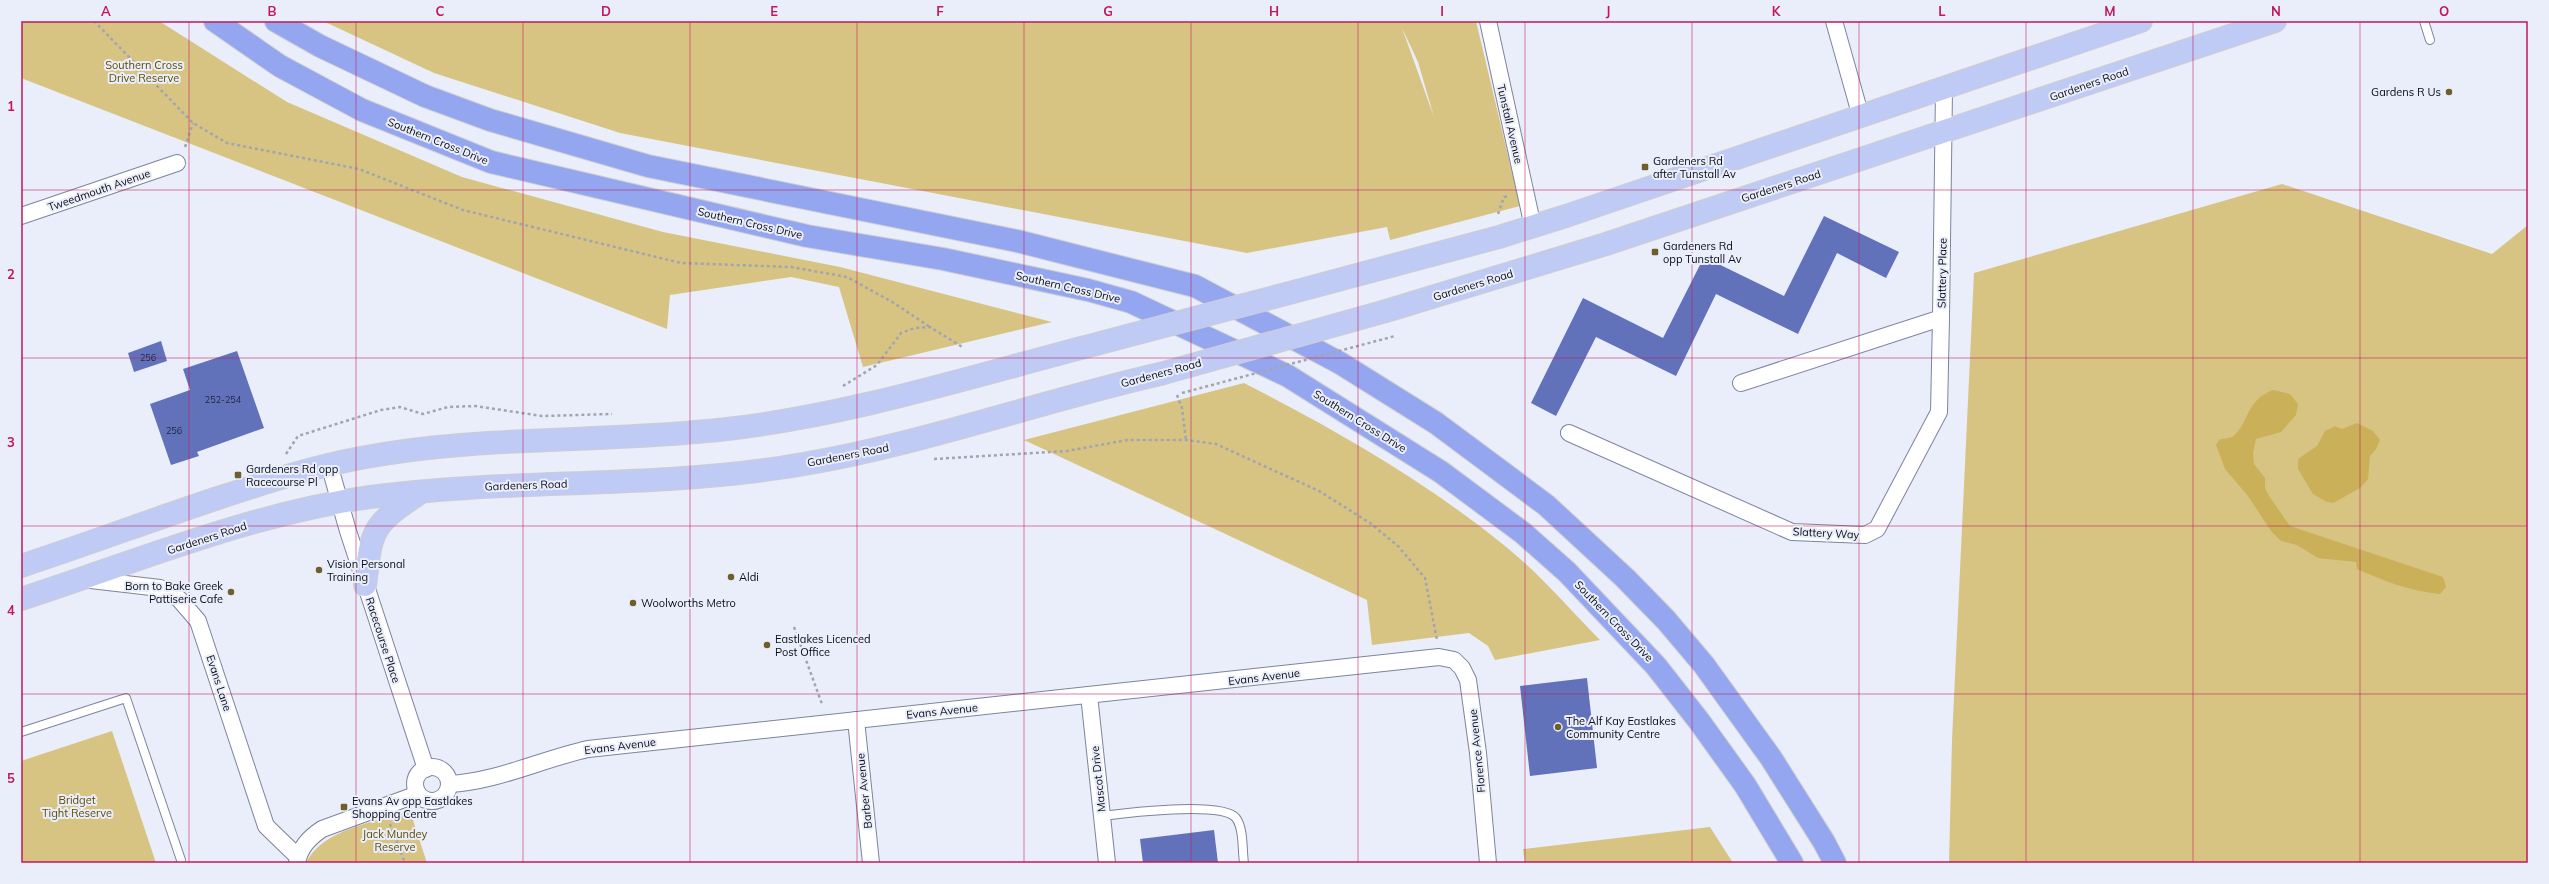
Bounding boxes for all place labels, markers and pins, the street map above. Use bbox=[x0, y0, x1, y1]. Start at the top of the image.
place label: Gardens R Us bbox=[2371, 85, 2441, 99]
marker: Gardens R Us bbox=[2444, 87, 2454, 97]
place label: Gardeners Rd after Tunstall Av bbox=[1653, 154, 1736, 181]
marker: Gardeners Rd after Tunstall Av bbox=[1640, 162, 1650, 172]
place label: Gardeners Rd opp Tunstall Av bbox=[1663, 239, 1742, 266]
marker: Gardeners Rd opp Tunstall Av bbox=[1650, 247, 1660, 257]
place label: Gardeners Rd opp Racecourse Pl bbox=[246, 462, 339, 489]
marker: Gardeners Rd opp Racecourse Pl bbox=[233, 470, 243, 480]
place label: Vision Personal Training bbox=[327, 557, 405, 584]
marker: Vision Personal Training bbox=[314, 565, 324, 575]
place label: Aldi bbox=[739, 570, 759, 584]
marker: Aldi bbox=[726, 572, 736, 582]
place label: Born to Bake Greek Pattiserie Cafe bbox=[125, 579, 223, 606]
marker: Born to Bake Greek Pattiserie Cafe bbox=[226, 587, 236, 597]
place label: Woolworths Metro bbox=[641, 596, 736, 610]
marker: Woolworths Metro bbox=[628, 598, 638, 608]
place label: Eastlakes Licenced Post Office bbox=[775, 632, 871, 659]
marker: Eastlakes Licenced Post Office bbox=[762, 640, 772, 650]
place label: The Alf Kay Eastlakes Community Centre bbox=[1566, 714, 1676, 741]
marker: The Alf Kay Eastlakes Community Centre bbox=[1553, 722, 1563, 732]
place label: Evans Av opp Eastlakes Shopping Centre bbox=[352, 794, 473, 821]
marker: Evans Av opp Eastlakes Shopping Centre bbox=[339, 802, 349, 812]

